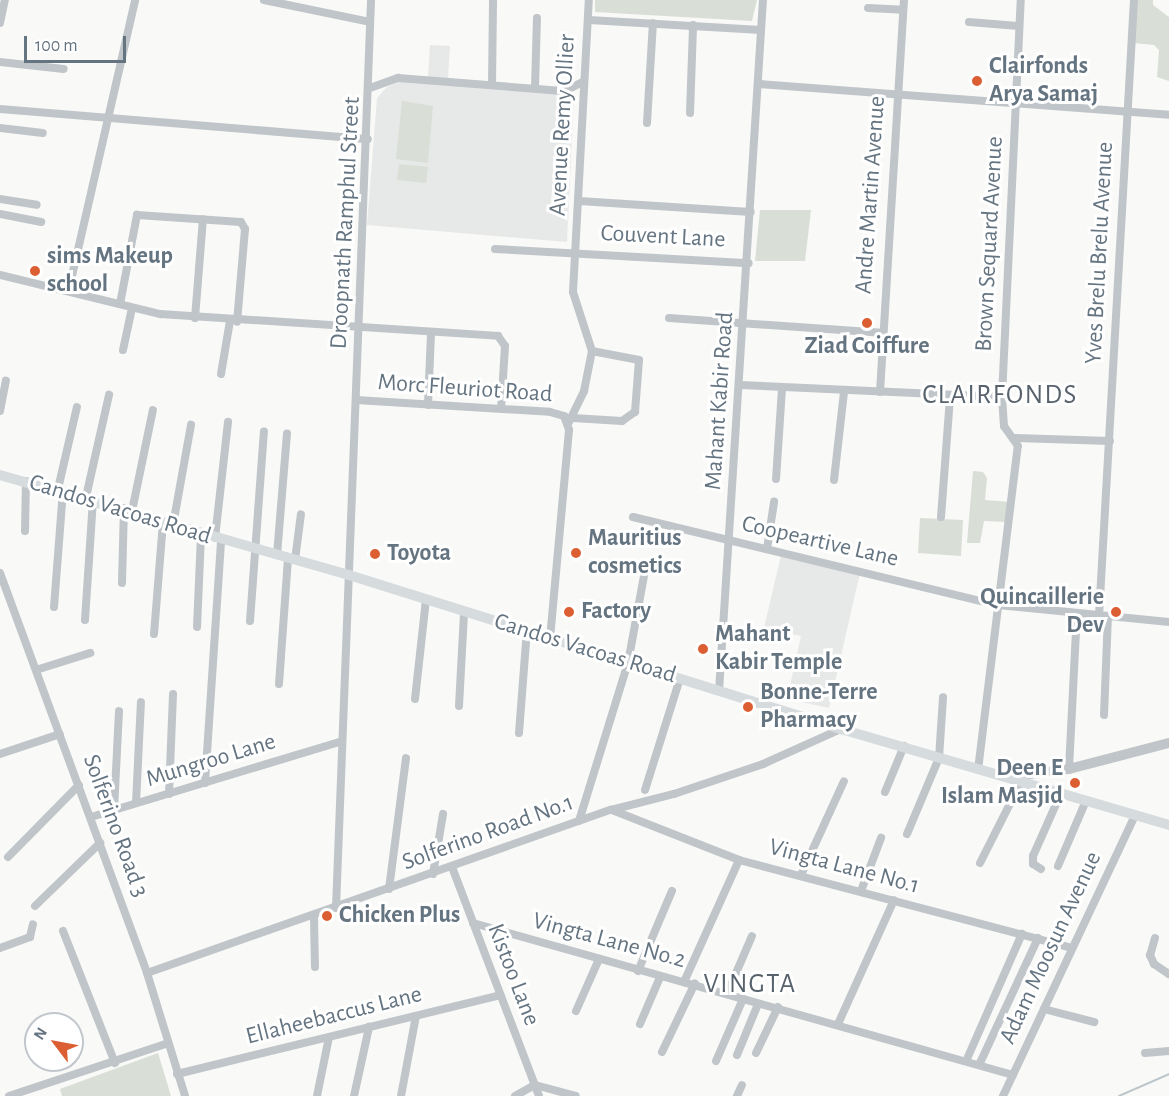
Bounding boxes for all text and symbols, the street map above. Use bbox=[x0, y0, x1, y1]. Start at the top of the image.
scale bar bbox=[27, 24, 129, 62]
street label: Avenue Remy Ollier bbox=[544, 33, 582, 217]
text: 100 m bbox=[35, 37, 78, 55]
place label: Clairfonds Arya Samaj bbox=[989, 53, 1098, 109]
marker: Clairfonds Arya Samaj bbox=[970, 74, 984, 88]
street label: Andre Martin Avenue bbox=[850, 95, 892, 295]
street label: Droopnath Ramphul Street bbox=[325, 96, 367, 350]
street label: Brown Sequard Avenue bbox=[970, 136, 1010, 352]
street label: Yves Brelu Brelu Avenue bbox=[1080, 141, 1120, 365]
street label: Couvent Lane bbox=[600, 219, 726, 255]
place label: sims Makeup school bbox=[47, 243, 173, 299]
marker: sims Makeup school bbox=[28, 264, 42, 278]
street label: Mahant Kabir Road bbox=[699, 311, 741, 491]
marker: Ziad Coiffure bbox=[860, 316, 874, 330]
place label: Ziad Coiffure bbox=[804, 333, 930, 361]
street label: Morc Fleuriot Road bbox=[377, 369, 553, 409]
district label: CLAIRFONDS bbox=[922, 379, 1078, 411]
street label: Candos Vacoas Road bbox=[26, 469, 214, 551]
street label: Coopeartive Lane bbox=[739, 510, 901, 574]
place label: Mauritius cosmetics bbox=[588, 525, 682, 581]
place label: Toyota bbox=[387, 540, 451, 568]
marker: Mauritius cosmetics bbox=[569, 546, 583, 560]
marker: Toyota bbox=[368, 547, 382, 561]
place label: Quincaillerie Dev bbox=[980, 584, 1104, 640]
place label: Factory bbox=[581, 598, 651, 626]
marker: Factory bbox=[562, 605, 576, 619]
marker: Quincaillerie Dev bbox=[1109, 605, 1123, 619]
street label: Candos Vacoas Road bbox=[491, 608, 679, 690]
place label: Mahant Kabir Temple bbox=[715, 621, 842, 677]
marker: Mahant Kabir Temple bbox=[696, 642, 710, 656]
place label: Bonne-Terre Pharmacy bbox=[760, 679, 878, 735]
marker: Bonne-Terre Pharmacy bbox=[741, 700, 755, 714]
street label: Mungroo Lane bbox=[143, 728, 279, 794]
street label: Solferino Road 3 bbox=[76, 751, 154, 901]
place label: Deen E Islam Masjid bbox=[941, 755, 1063, 811]
marker: Deen E Islam Masjid bbox=[1068, 776, 1082, 790]
street label: Solferino Road No.1 bbox=[398, 789, 578, 877]
street label: Vingta Lane No.1 bbox=[766, 833, 922, 901]
street label: Adam Moosun Avenue bbox=[994, 847, 1108, 1049]
place label: Chicken Plus bbox=[339, 902, 460, 930]
street label: Vingta Lane No.2 bbox=[529, 907, 689, 975]
marker: Chicken Plus bbox=[320, 909, 334, 923]
street label: Kistoo Lane bbox=[480, 920, 546, 1030]
district label: VINGTA bbox=[704, 968, 796, 1000]
street label: Ellaheebaccus Lane bbox=[243, 980, 425, 1052]
north arrow bbox=[24, 1012, 84, 1072]
text: N bbox=[31, 1025, 50, 1042]

